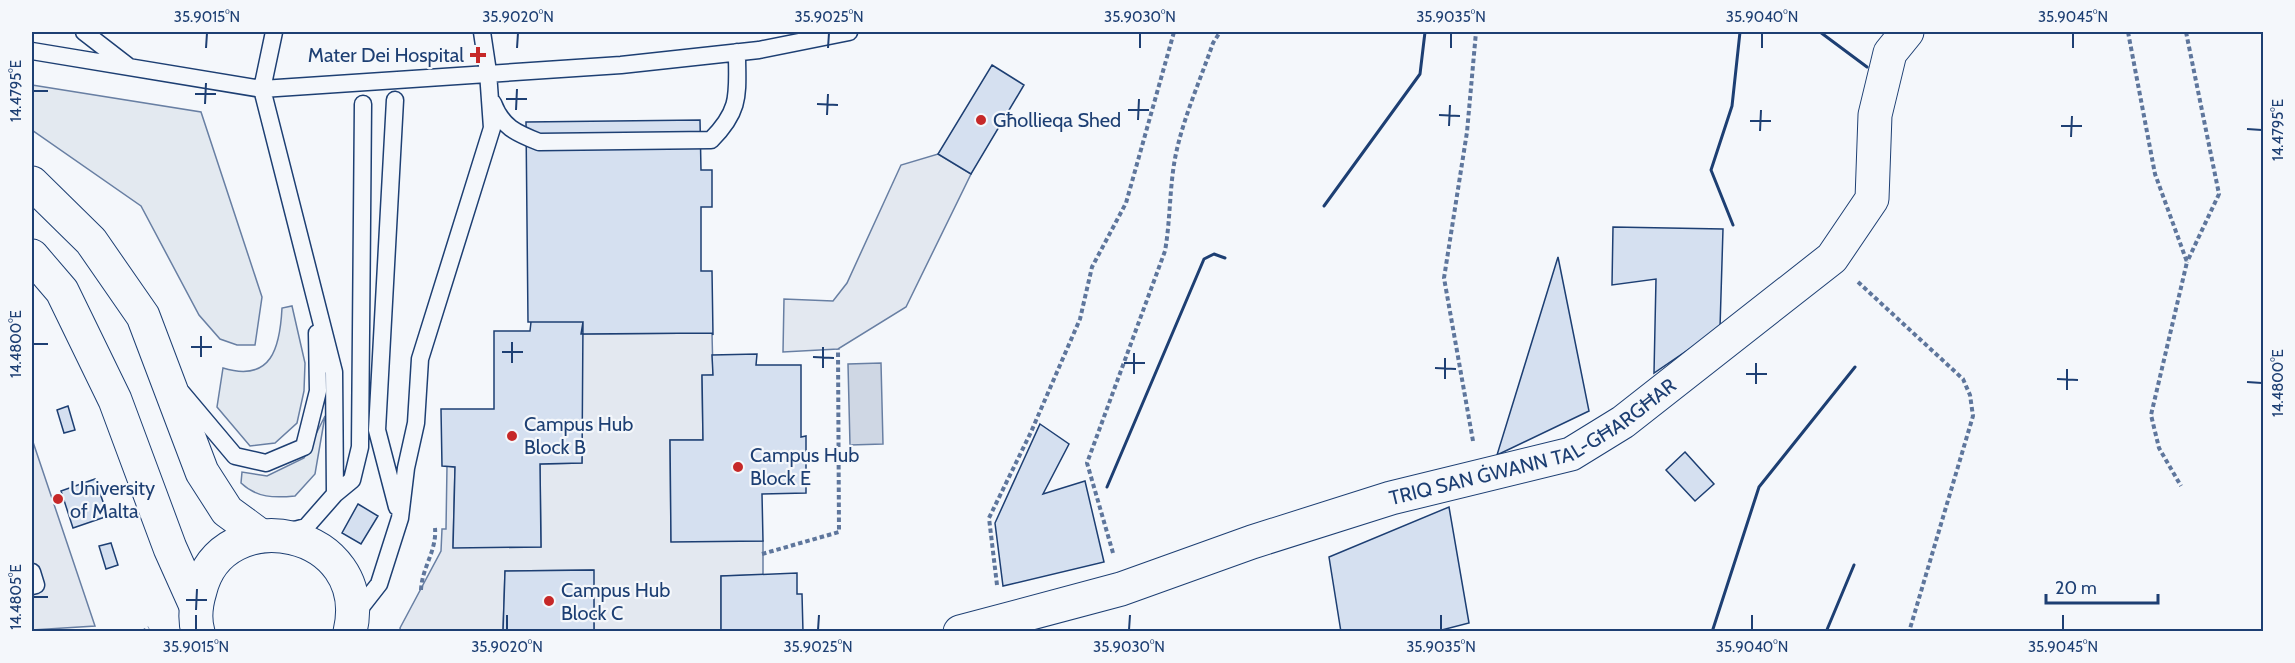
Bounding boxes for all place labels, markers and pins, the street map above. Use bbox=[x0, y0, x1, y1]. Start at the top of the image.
place label: Mater Dei Hospital bbox=[308, 43, 464, 67]
marker: Mater Dei Hospital bbox=[469, 46, 487, 64]
place label: Għollieqa Shed bbox=[993, 108, 1121, 132]
marker: Għollieqa Shed bbox=[974, 113, 988, 127]
place label: Campus Hub Block B bbox=[524, 412, 633, 459]
marker: Campus Hub Block B bbox=[505, 429, 519, 443]
place label: Campus Hub Block E bbox=[750, 443, 859, 490]
marker: Campus Hub Block E bbox=[731, 460, 745, 474]
place label: University of Malta bbox=[70, 476, 155, 523]
marker: University of Malta bbox=[51, 492, 65, 506]
place label: Campus Hub Block C bbox=[561, 578, 670, 625]
marker: Campus Hub Block C bbox=[542, 594, 556, 608]

